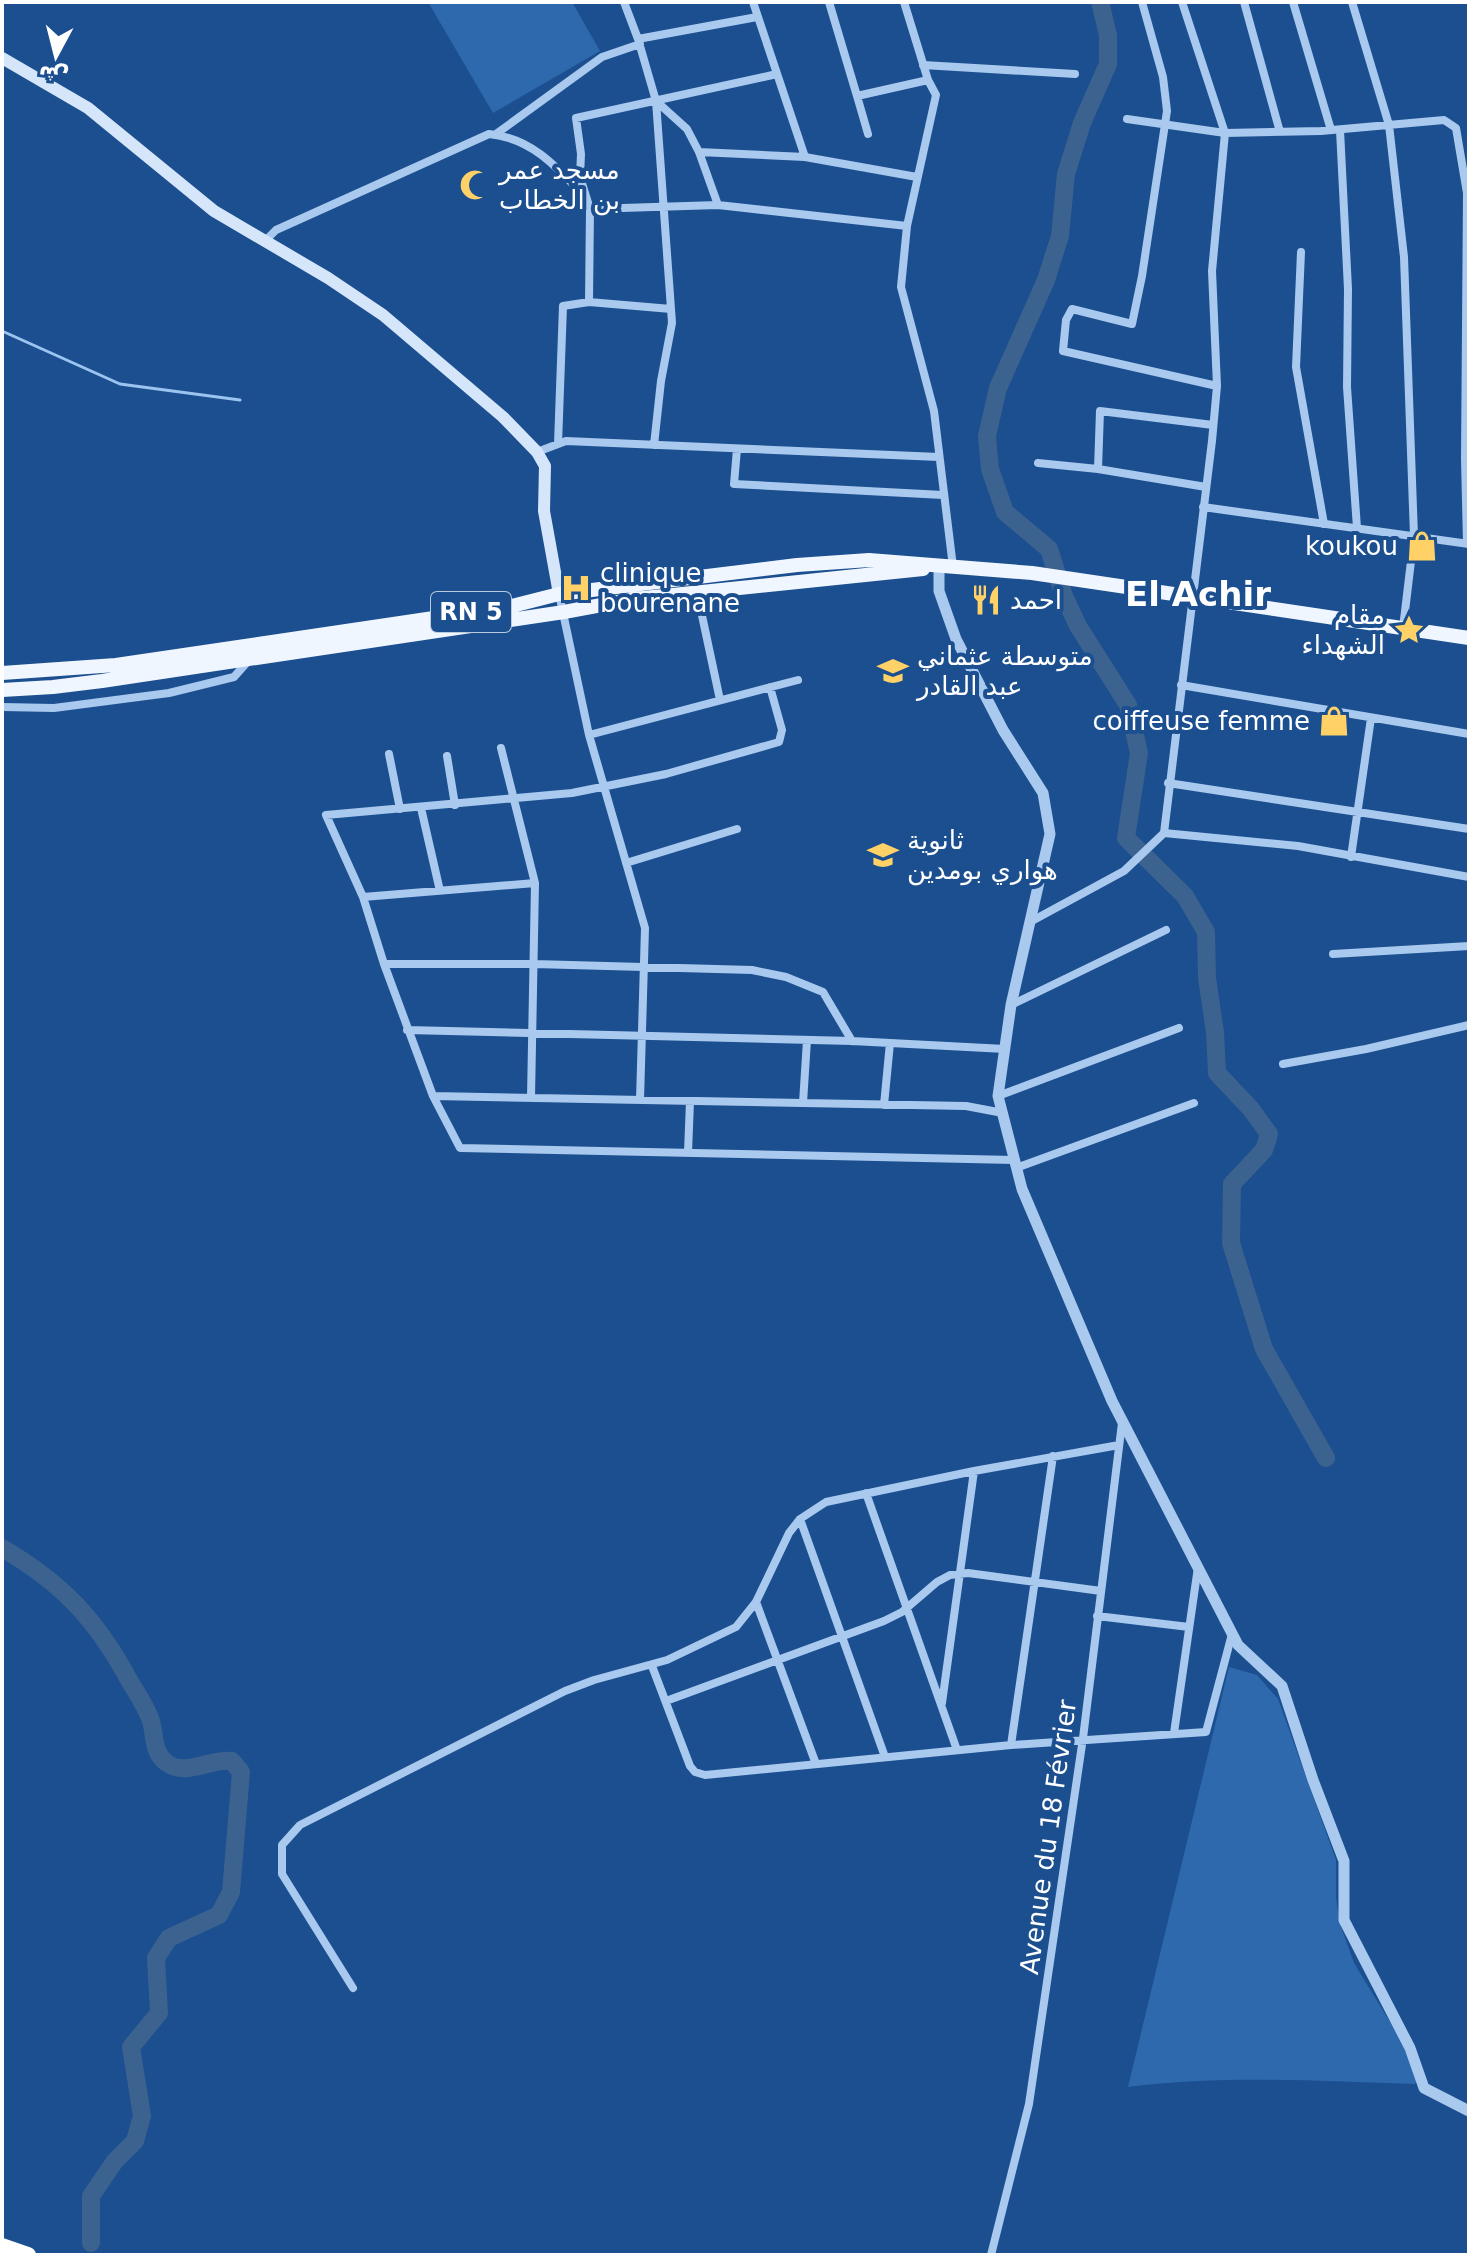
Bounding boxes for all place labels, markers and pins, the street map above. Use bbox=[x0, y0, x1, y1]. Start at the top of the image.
place label: مسجد عمر بن الخطاب bbox=[497, 155, 620, 216]
mosque icon: مسجد عمر بن الخطاب bbox=[458, 168, 492, 202]
shop icon: koukou bbox=[1405, 529, 1439, 563]
place label: koukou bbox=[1305, 531, 1398, 561]
place label: clinique bourenane bbox=[600, 558, 740, 618]
hospital icon: clinique bourenane bbox=[559, 571, 593, 605]
restaurant icon: احمد bbox=[969, 583, 1003, 617]
place label: احمد bbox=[1010, 585, 1062, 615]
place label: مقام الشهداء bbox=[1302, 600, 1385, 661]
place icon: مقام الشهداء bbox=[1392, 613, 1426, 647]
place label: متوسطة عثماني عبد القادر bbox=[915, 641, 1093, 701]
school or university icon: متوسطة عثماني عبد القادر bbox=[876, 654, 910, 688]
shop icon: coiffeuse femme bbox=[1317, 704, 1351, 738]
place label: coiffeuse femme bbox=[1093, 706, 1310, 736]
place label: ثانوية هواري بومدين bbox=[907, 825, 1058, 886]
school or university icon: ثانوية هواري بومدين bbox=[866, 838, 900, 872]

